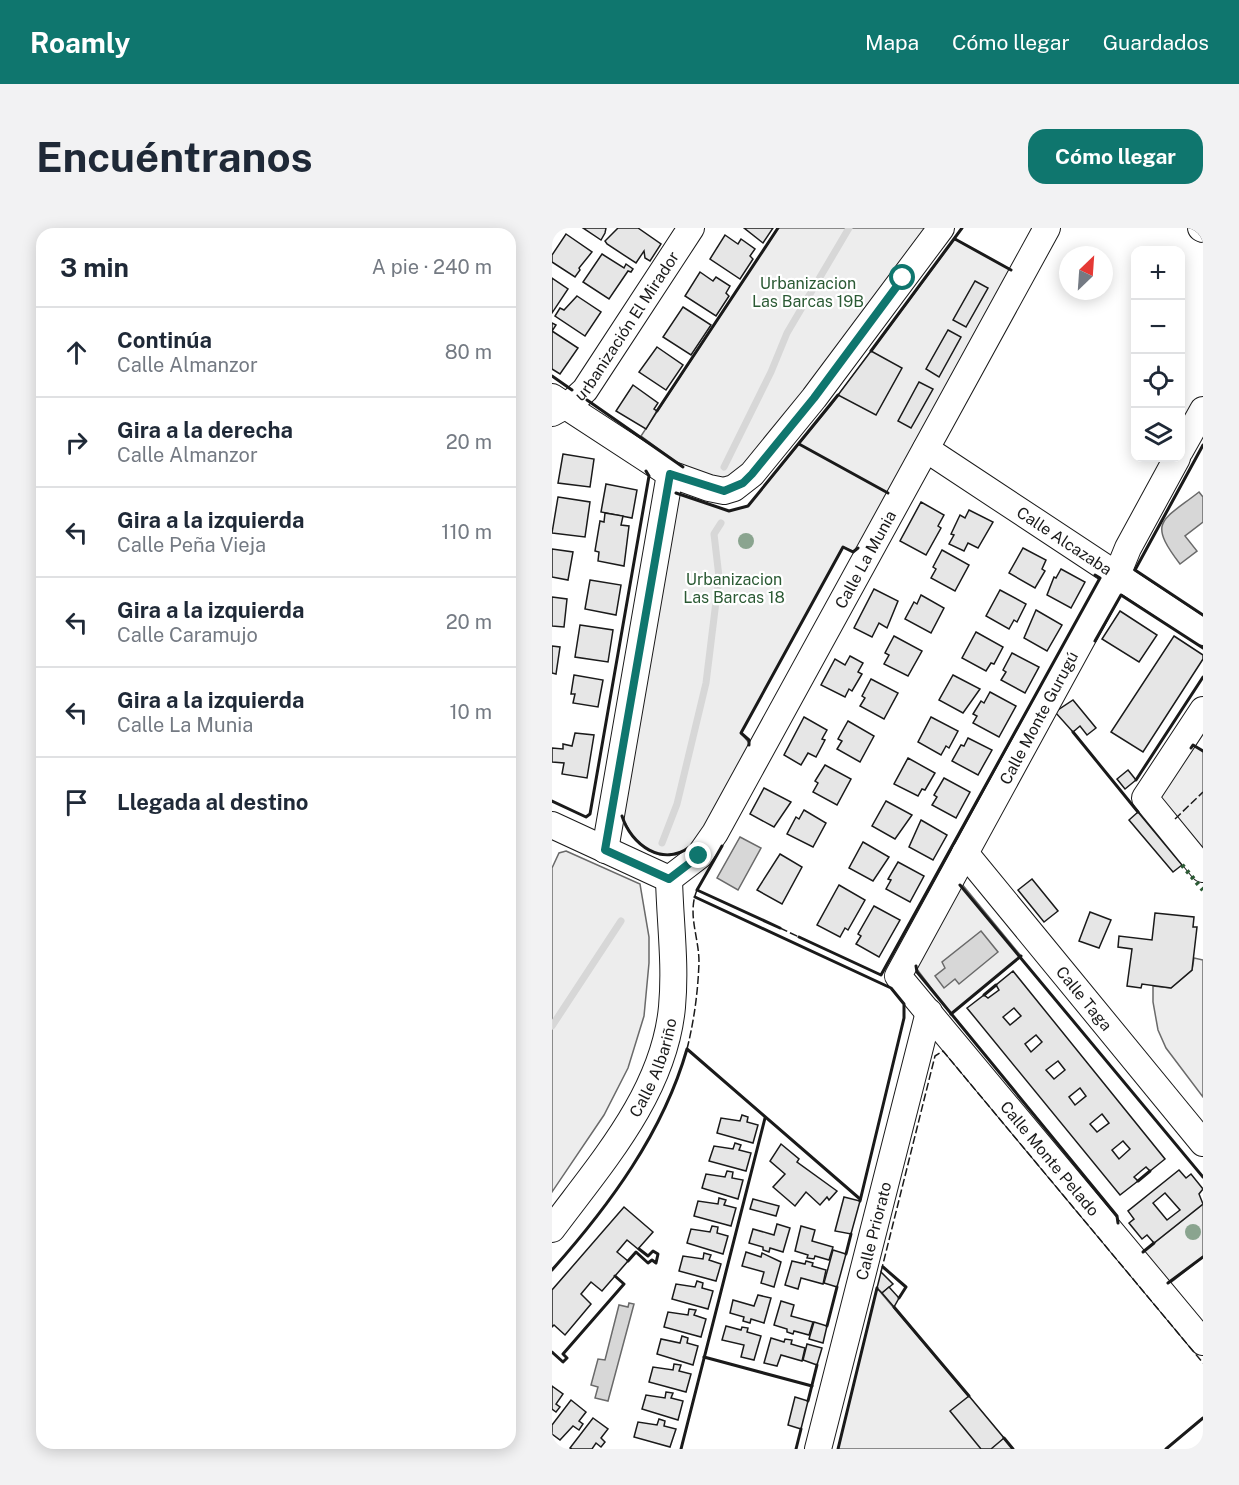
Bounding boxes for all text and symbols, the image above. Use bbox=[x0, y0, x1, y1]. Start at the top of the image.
text: Roamly bbox=[30, 26, 130, 59]
text: Mapa bbox=[865, 30, 919, 55]
text: Cómo llegar bbox=[952, 30, 1070, 55]
text: Guardados bbox=[1103, 30, 1209, 55]
button: Cómo llegar bbox=[1028, 129, 1203, 184]
text: Encuéntranos bbox=[36, 132, 313, 181]
north arrow bbox=[1059, 246, 1113, 300]
map controls bbox=[1131, 246, 1185, 462]
button: + bbox=[1131, 246, 1185, 300]
street label: urbanización El Mirador bbox=[570, 248, 683, 404]
text: 3 min bbox=[60, 252, 129, 283]
text: A pie · 240 m bbox=[372, 255, 492, 279]
route start bbox=[889, 264, 915, 290]
park label: Urbanizacion Las Barcas 19B bbox=[752, 274, 864, 311]
button: − bbox=[1131, 300, 1185, 354]
text: Continúa bbox=[117, 327, 212, 353]
icon: ahead bbox=[60, 336, 93, 369]
text: 80 m bbox=[445, 340, 492, 364]
text: Calle Almanzor bbox=[117, 353, 258, 377]
button: locate bbox=[1131, 354, 1185, 408]
button: layers bbox=[1131, 408, 1185, 462]
text: Gira a la derecha bbox=[117, 417, 293, 443]
icon: right bbox=[60, 426, 93, 459]
text: 20 m bbox=[446, 430, 492, 454]
text: Calle Almanzor bbox=[117, 443, 258, 467]
street label: Calle Alcazaba bbox=[1013, 502, 1116, 579]
text: Gira a la izquierda bbox=[117, 507, 304, 533]
street label: Calle La Munia bbox=[831, 507, 900, 612]
icon: left bbox=[60, 516, 93, 549]
text: 110 m bbox=[441, 520, 492, 544]
text: Calle Peña Vieja bbox=[117, 533, 266, 557]
park label: Urbanizacion Las Barcas 18 bbox=[683, 570, 785, 607]
text: Gira a la izquierda bbox=[117, 597, 304, 623]
icon: left bbox=[60, 606, 93, 639]
text: 20 m bbox=[446, 610, 492, 634]
text: Calle Caramujo bbox=[117, 623, 258, 647]
street label: Calle Monte Gurugú bbox=[996, 648, 1082, 788]
text: Gira a la izquierda bbox=[117, 687, 304, 713]
icon: left bbox=[60, 696, 93, 729]
text: 10 m bbox=[449, 700, 492, 724]
text: Calle La Munia bbox=[117, 713, 253, 737]
icon: arrive bbox=[60, 786, 93, 819]
text: Llegada al destino bbox=[117, 789, 308, 815]
route end bbox=[685, 842, 711, 868]
street label: Calle Taga bbox=[1052, 962, 1116, 1034]
street label: Calle Albariño bbox=[625, 1017, 680, 1120]
street label: Calle Monte Pelado bbox=[997, 1097, 1103, 1220]
street label: Calle Priorato bbox=[852, 1180, 895, 1282]

